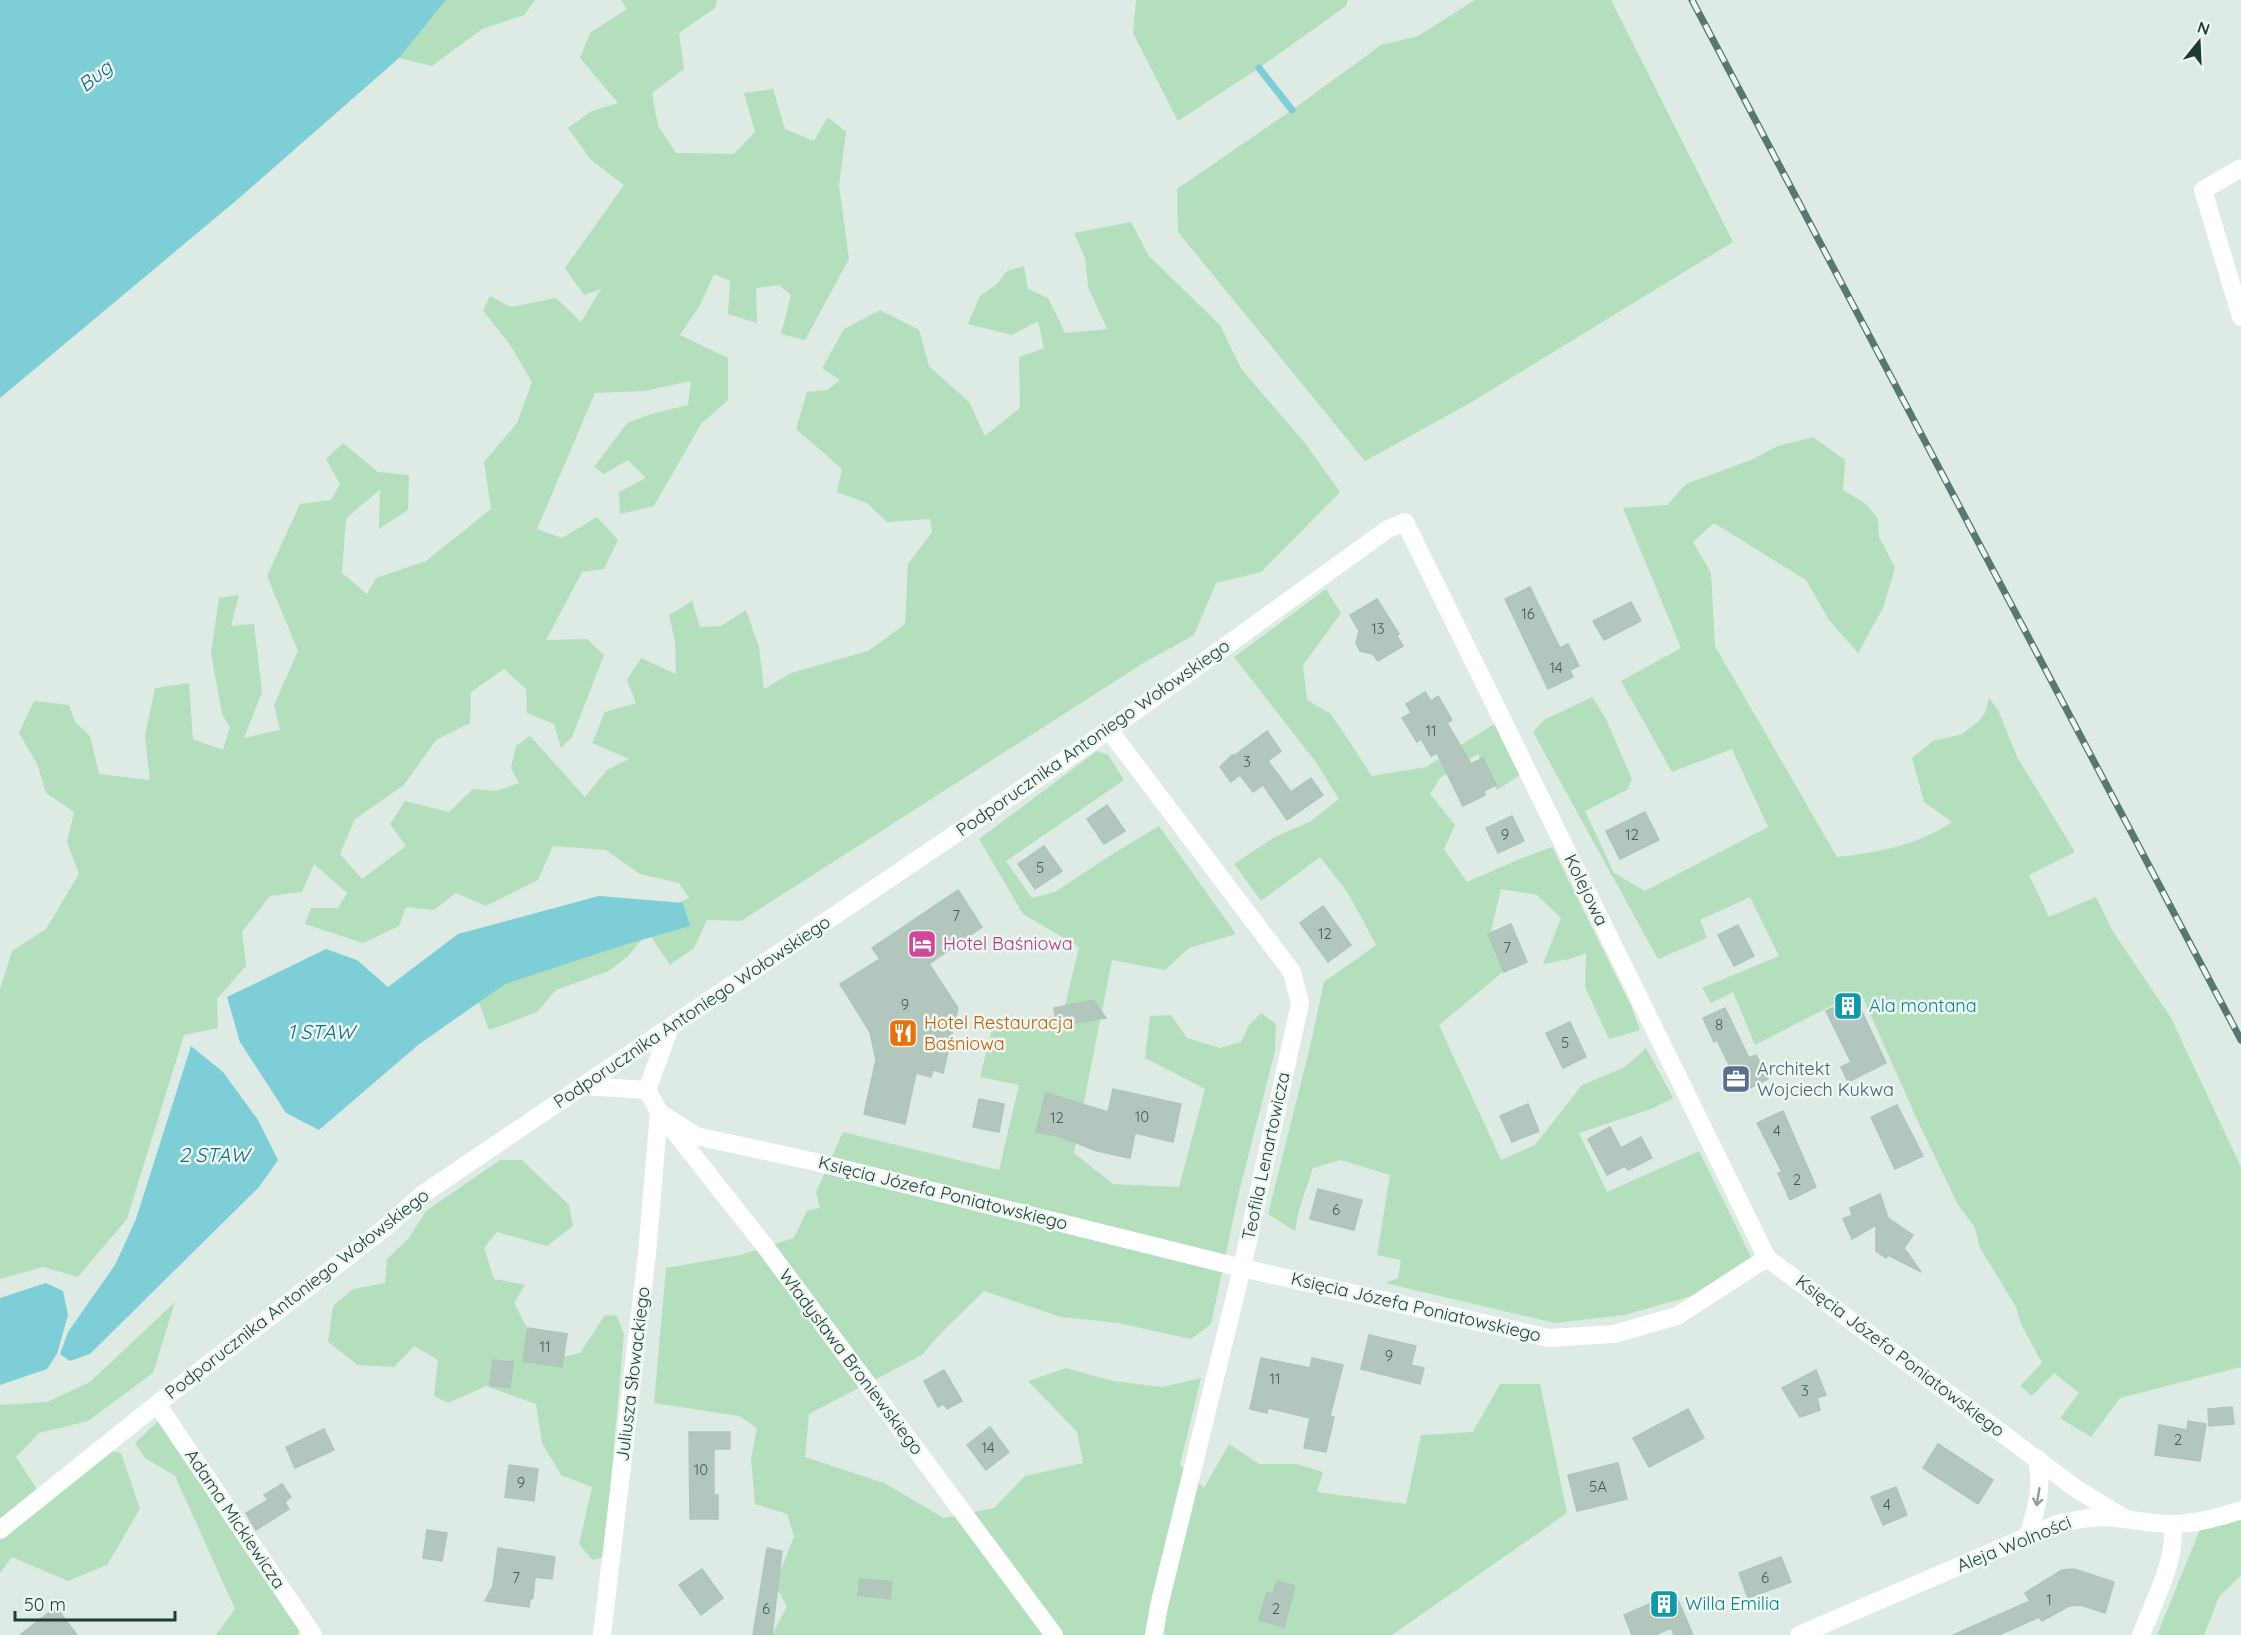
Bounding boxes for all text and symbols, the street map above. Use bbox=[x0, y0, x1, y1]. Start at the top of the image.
north arrow bbox=[2169, 12, 2229, 72]
text: N bbox=[2195, 16, 2212, 39]
water label: Bug bbox=[73, 53, 118, 97]
house number: 16 bbox=[1521, 604, 1535, 623]
house number: 13 bbox=[1371, 619, 1385, 638]
street label: Podporucznika Antoniego Wołowskiego bbox=[951, 634, 1234, 841]
house number: 14 bbox=[1549, 658, 1563, 677]
house number: 11 bbox=[1425, 721, 1437, 740]
house number: 3 bbox=[1243, 752, 1251, 771]
house number: 9 bbox=[1501, 825, 1509, 844]
house number: 12 bbox=[1625, 825, 1639, 844]
street label: Kolejowa bbox=[1559, 850, 1614, 929]
house number: 5 bbox=[1036, 858, 1044, 877]
house number: 7 bbox=[952, 906, 960, 925]
street label: Podporucznika Antoniego Wołowskiego bbox=[549, 910, 835, 1113]
house number: 12 bbox=[1318, 924, 1332, 943]
hotel icon: Hotel Baśniowa bbox=[906, 928, 938, 960]
place label: Hotel Baśniowa bbox=[943, 932, 1073, 955]
house number: 7 bbox=[1503, 938, 1511, 957]
building icon: Ala montana bbox=[1832, 990, 1864, 1022]
place label: Ala montana bbox=[1869, 994, 1977, 1017]
house number: 9 bbox=[901, 995, 909, 1014]
place label: Hotel Restauracja Baśniowa bbox=[924, 1011, 1073, 1055]
house number: 8 bbox=[1715, 1015, 1723, 1034]
restaurant icon: Hotel Restauracja Baśniowa bbox=[887, 1017, 919, 1049]
water label: 1 STAW bbox=[288, 1019, 358, 1044]
house number: 5 bbox=[1561, 1033, 1569, 1052]
place label: Architekt Wojciech Kukwa bbox=[1757, 1057, 1894, 1101]
office icon: Architekt Wojciech Kukwa bbox=[1720, 1063, 1752, 1095]
street label: Teofila Lenartowicza bbox=[1236, 1070, 1295, 1242]
house number: 10 bbox=[1135, 1107, 1149, 1126]
house number: 12 bbox=[1050, 1108, 1064, 1127]
house number: 4 bbox=[1773, 1121, 1781, 1140]
water label: 2 STAW bbox=[179, 1142, 253, 1167]
street label: Księcia Józefa Poniatowskiego bbox=[816, 1150, 1070, 1235]
house number: 2 bbox=[1793, 1170, 1801, 1189]
street label: Podporucznika Antoniego Wołowskiego bbox=[160, 1183, 433, 1404]
house number: 6 bbox=[1332, 1200, 1340, 1219]
street label: Władysława Broniewskiego bbox=[774, 1264, 929, 1459]
street label: Księcia Józefa Poniatowskiego bbox=[1289, 1267, 1543, 1347]
street label: Księcia Józefa Poniatowskiego bbox=[1791, 1269, 2009, 1442]
street label: Juliusza Słowackiego bbox=[610, 1285, 655, 1463]
house number: 11 bbox=[539, 1337, 551, 1356]
house number: 9 bbox=[1385, 1346, 1393, 1365]
house number: 11 bbox=[1269, 1369, 1281, 1388]
house number: 3 bbox=[1801, 1381, 1809, 1400]
house number: 2 bbox=[2174, 1430, 2182, 1449]
house number: 14 bbox=[981, 1438, 995, 1457]
street label: Adama Mickiewicza bbox=[180, 1444, 291, 1593]
house number: 10 bbox=[694, 1460, 708, 1479]
house number: 9 bbox=[517, 1473, 525, 1492]
house number: 5A bbox=[1589, 1477, 1607, 1496]
one-way arrow bbox=[2033, 1487, 2044, 1507]
house number: 4 bbox=[1883, 1495, 1891, 1514]
street label: Aleja Wolności bbox=[1953, 1510, 2074, 1577]
house number: 7 bbox=[512, 1568, 520, 1587]
house number: 6 bbox=[1761, 1568, 1769, 1587]
scale bar bbox=[15, 1584, 176, 1622]
building icon: Willa Emilia bbox=[1648, 1588, 1680, 1620]
house number: 1 bbox=[2046, 1590, 2052, 1609]
place label: Willa Emilia bbox=[1685, 1592, 1780, 1615]
text: 50 m bbox=[24, 1593, 66, 1616]
house number: 6 bbox=[762, 1599, 770, 1618]
house number: 2 bbox=[1272, 1599, 1280, 1618]

